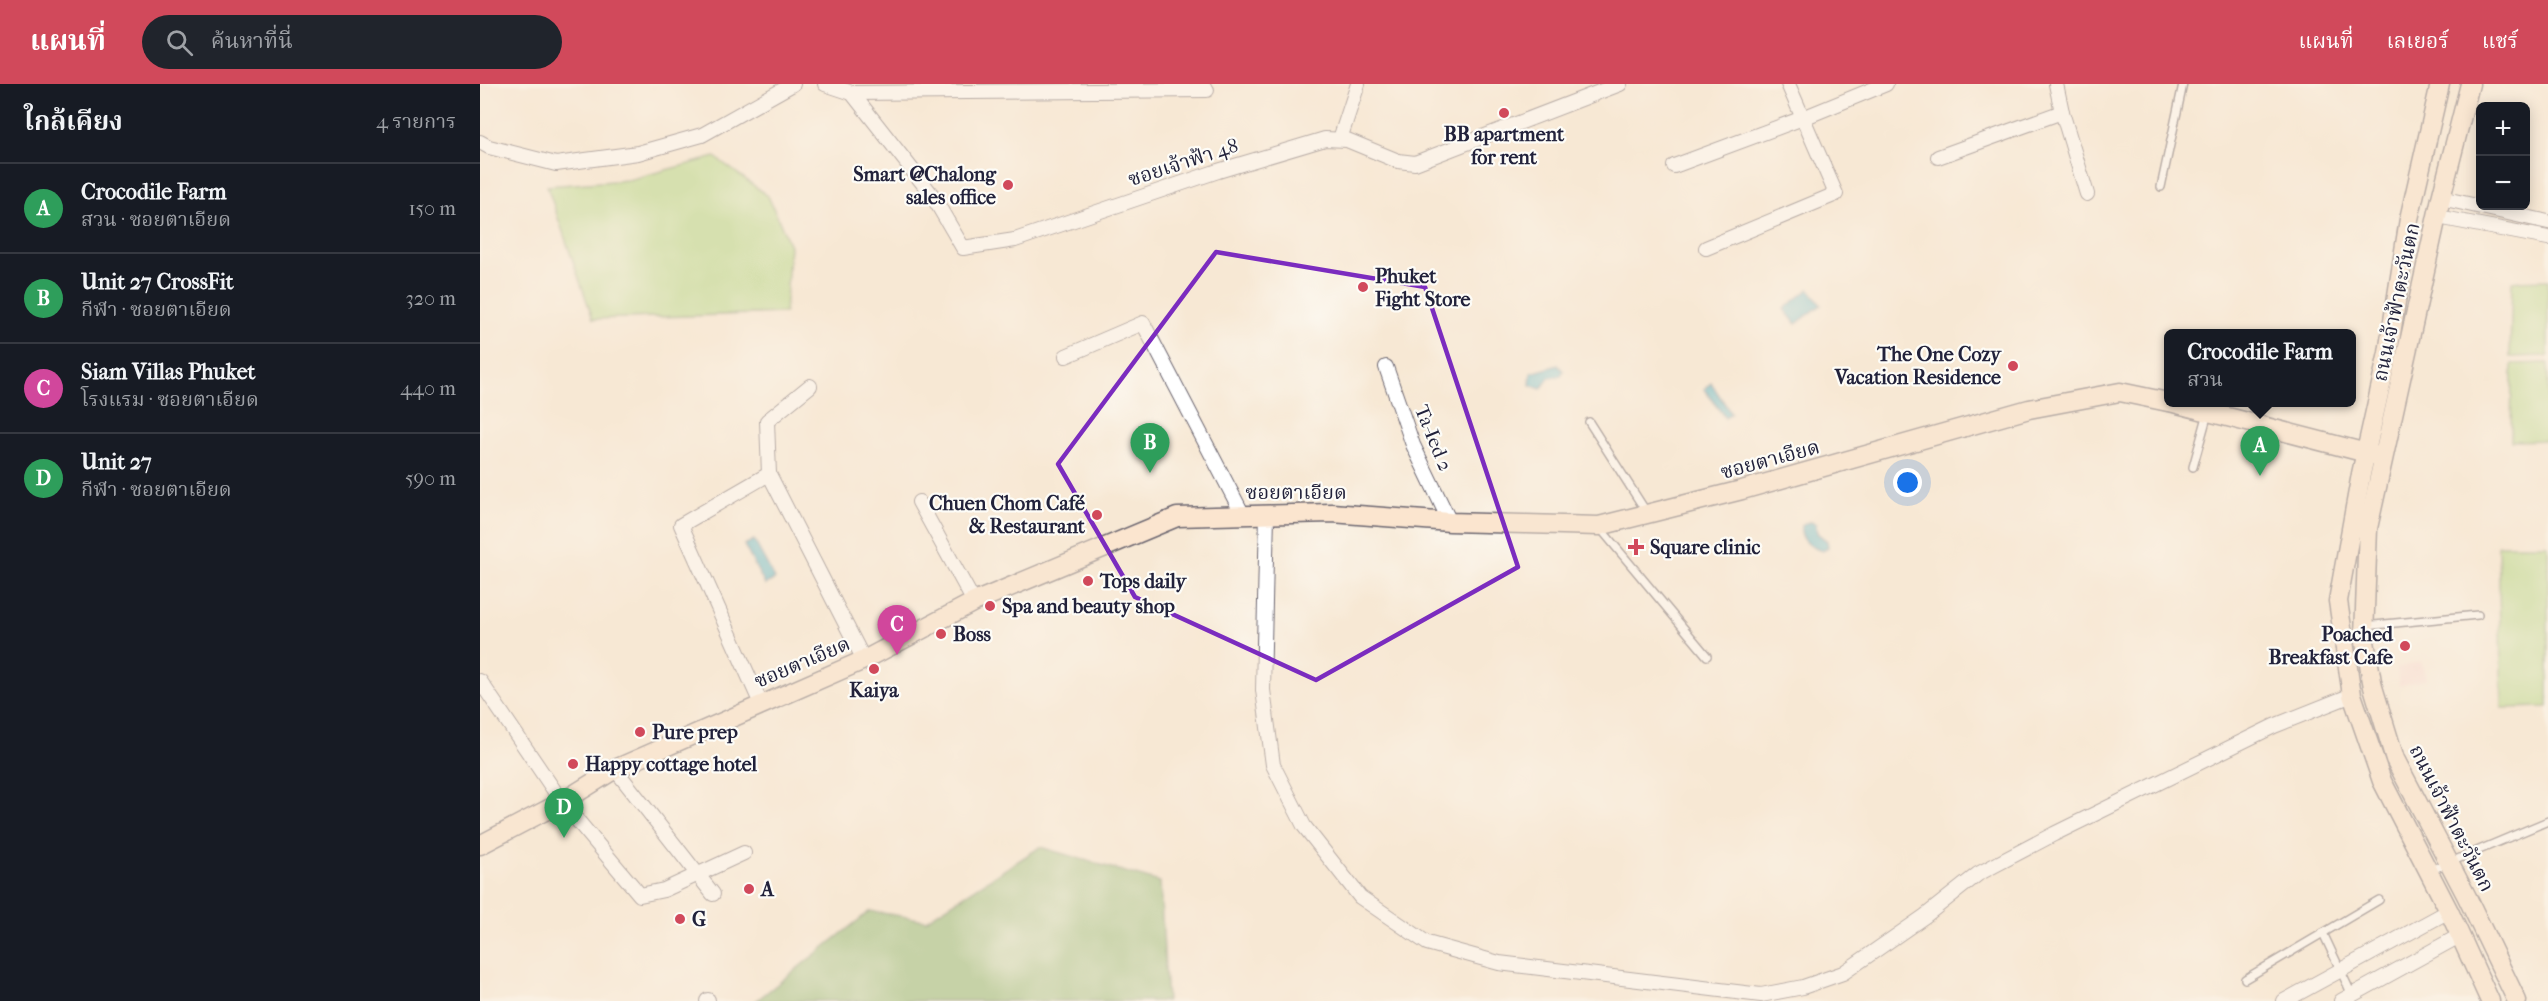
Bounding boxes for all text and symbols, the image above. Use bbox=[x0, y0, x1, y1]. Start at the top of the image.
search box bbox=[142, 15, 562, 69]
text: แผนที่ bbox=[30, 24, 106, 57]
icon: search bbox=[163, 26, 196, 59]
text: ค้นหาที่นี่ bbox=[211, 28, 293, 54]
text: แผนที่ bbox=[2299, 29, 2354, 53]
text: เลเยอร์ bbox=[2387, 29, 2449, 53]
text: แชร์ bbox=[2482, 29, 2518, 53]
map controls bbox=[2476, 102, 2530, 210]
button: + bbox=[2476, 102, 2530, 156]
text: ใกล้เคียง bbox=[24, 106, 123, 137]
marker: BB apartment for rent bbox=[1497, 106, 1511, 120]
text: 4 รายการ bbox=[376, 110, 456, 133]
place label: BB apartment for rent bbox=[1444, 123, 1565, 169]
street label: ซอยเจ้าฟ้า 48 bbox=[1125, 134, 1241, 191]
button: − bbox=[2476, 156, 2530, 210]
place label: Smart @Chalong sales office bbox=[853, 163, 997, 209]
marker: Smart @Chalong sales office bbox=[1001, 178, 1015, 192]
text: Crocodile Farm bbox=[81, 179, 226, 205]
text: A bbox=[37, 197, 50, 220]
text: 150 m bbox=[408, 197, 456, 220]
text: สวน · ซอยตาเอียด bbox=[81, 208, 231, 231]
street label: ถนนเจ้าฟ้าตะวันตก bbox=[2368, 221, 2425, 384]
place label: Phuket Fight Store bbox=[1374, 265, 1471, 311]
text: Unit 27 CrossFit bbox=[81, 269, 234, 295]
marker: Phuket Fight Store bbox=[1356, 280, 1370, 294]
text: B bbox=[37, 287, 50, 310]
text: 320 m bbox=[406, 287, 456, 310]
text: กีฬา · ซอยตาเอียด bbox=[81, 298, 232, 321]
popup bbox=[2164, 329, 2356, 407]
text: Crocodile Farm bbox=[2187, 339, 2333, 365]
place label: The One Cozy Vacation Residence bbox=[1834, 343, 2002, 389]
text: Siam Villas Phuket bbox=[81, 359, 255, 385]
marker: The One Cozy Vacation Residence bbox=[2006, 359, 2020, 373]
text: สวน bbox=[2187, 368, 2223, 391]
text: C bbox=[37, 377, 50, 400]
text: 440 m bbox=[400, 377, 456, 400]
text: โรงแรม · ซอยตาเอียด bbox=[81, 388, 259, 411]
street label: Ta-Ied 2 bbox=[1410, 402, 1457, 475]
pin: B bbox=[1130, 424, 1170, 473]
pin: A bbox=[2240, 426, 2280, 476]
street label: ซอยตาเอียด bbox=[1718, 435, 1822, 484]
text: Unit 27 bbox=[81, 449, 152, 475]
text: D bbox=[36, 467, 51, 490]
text: 590 m bbox=[405, 467, 456, 490]
your location bbox=[1893, 468, 1922, 497]
text: กีฬา · ซอยตาเอียด bbox=[81, 478, 232, 501]
street label: ซอยตาเอียด bbox=[1245, 481, 1347, 504]
place label: Chuen Chom Café & Restaurant bbox=[929, 492, 1086, 538]
marker: Chuen Chom Café & Restaurant bbox=[1090, 508, 1104, 522]
place label: Square clinic bbox=[1650, 536, 1760, 559]
marker: Square clinic bbox=[1627, 538, 1645, 556]
place label: Tops daily bbox=[1099, 570, 1187, 593]
marker: Tops daily bbox=[1081, 574, 1095, 588]
place label: Spa and beauty shop bbox=[1002, 595, 1175, 618]
marker: Spa and beauty shop bbox=[983, 599, 997, 613]
pin: C bbox=[878, 606, 916, 655]
place label: Boss bbox=[953, 623, 992, 646]
place label: Poached Breakfast Cafe bbox=[2268, 623, 2394, 669]
marker: Boss bbox=[934, 627, 948, 641]
street label: ซอยตาเอียด bbox=[751, 632, 853, 693]
marker: Poached Breakfast Cafe bbox=[2398, 639, 2412, 653]
marker: Kaiya bbox=[867, 662, 881, 676]
place label: Kaiya bbox=[849, 679, 899, 702]
place label: Pure prep bbox=[652, 721, 738, 744]
marker: Pure prep bbox=[633, 725, 647, 739]
street label: ถนนเจ้าฟ้าตะวันตก bbox=[2405, 741, 2499, 896]
place label: Happy cottage hotel bbox=[585, 753, 758, 776]
marker: Happy cottage hotel bbox=[566, 757, 580, 771]
pin: D bbox=[544, 788, 584, 838]
place label: A bbox=[759, 878, 775, 901]
marker: A bbox=[742, 882, 756, 896]
place label: G bbox=[692, 908, 706, 931]
marker: G bbox=[673, 912, 687, 926]

